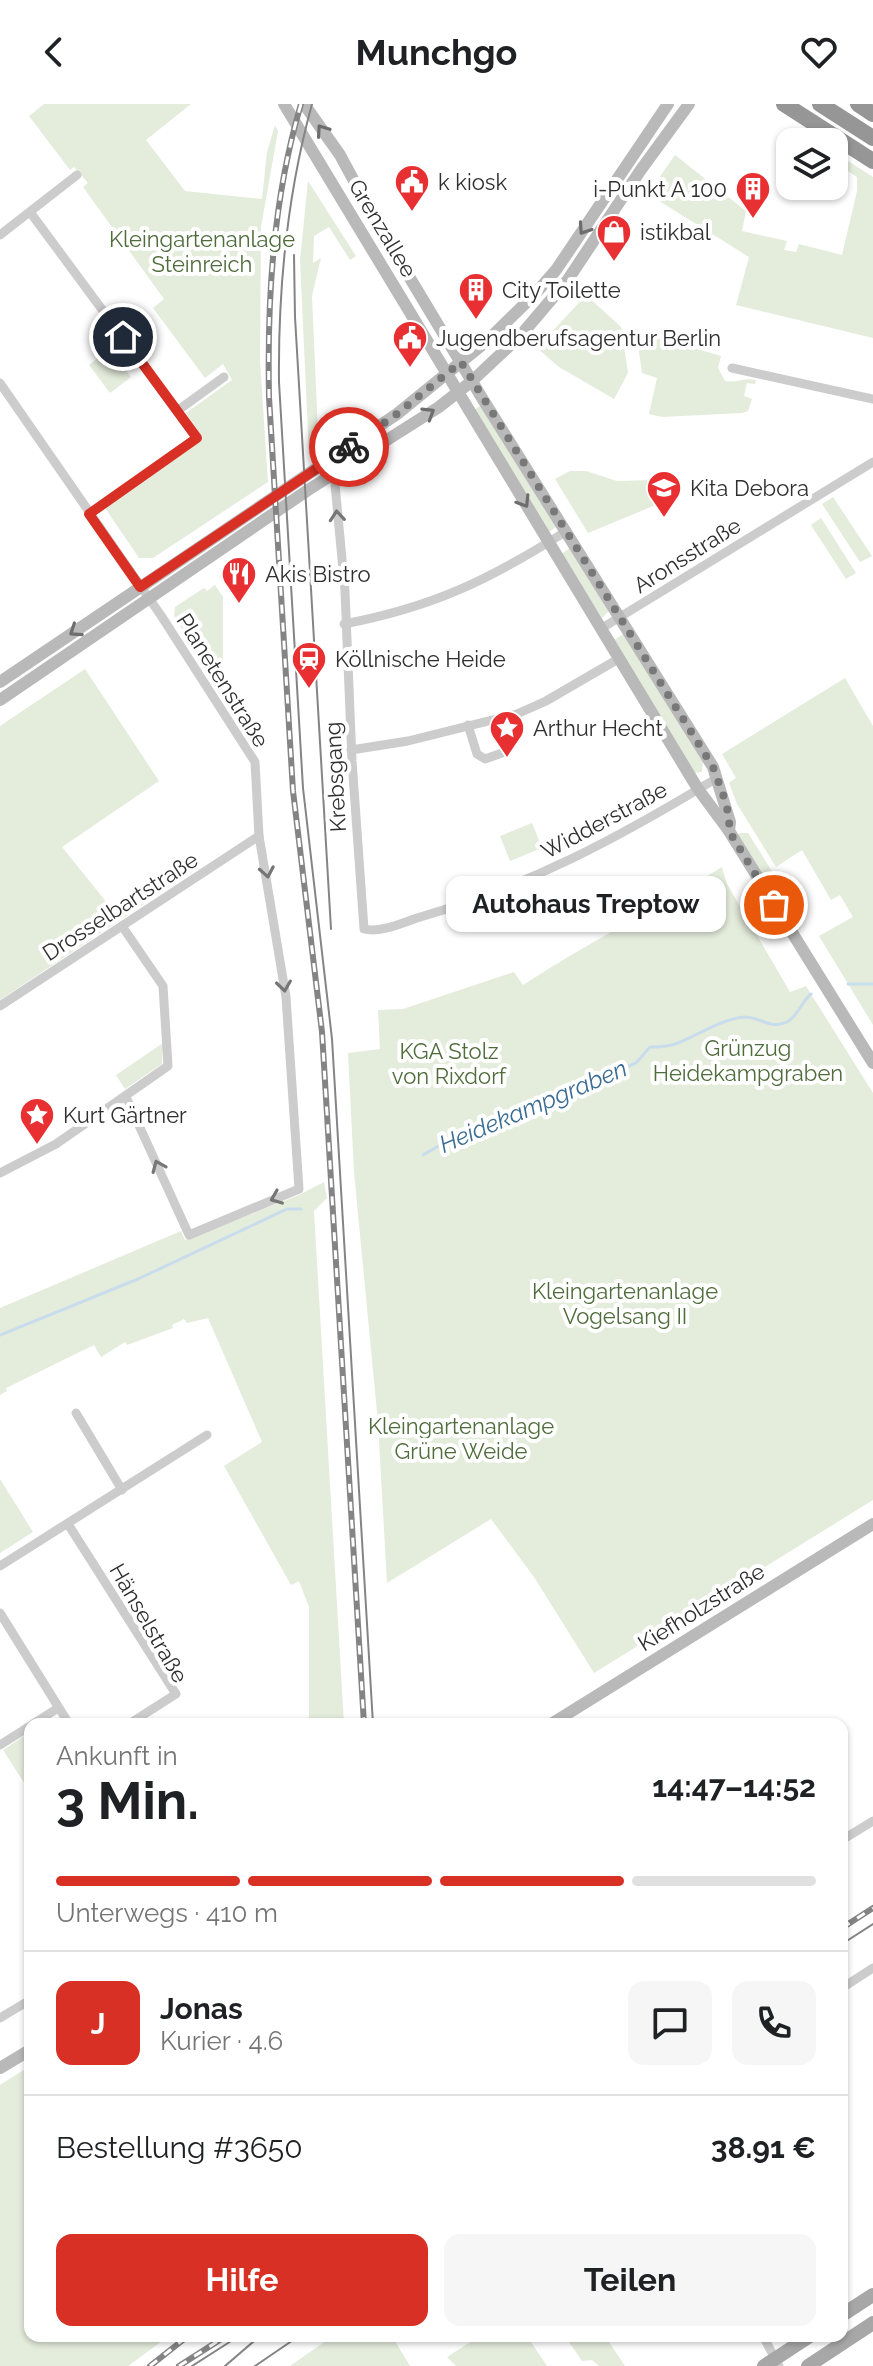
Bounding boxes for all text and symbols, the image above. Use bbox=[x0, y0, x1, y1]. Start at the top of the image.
icon: back bbox=[32, 30, 76, 74]
icon: heart bbox=[797, 30, 841, 74]
text: Munchgo bbox=[356, 31, 517, 73]
one-way arrow bbox=[317, 124, 332, 138]
map controls bbox=[776, 128, 848, 200]
button: layers bbox=[776, 128, 848, 200]
public building icon: k kiosk bbox=[393, 163, 431, 213]
place label: k kiosk bbox=[438, 169, 507, 195]
building icon: i-Punkt A 100 bbox=[734, 170, 772, 220]
street label: Grenzallee bbox=[344, 174, 422, 282]
place label: i-Punkt A 100 bbox=[593, 176, 727, 202]
shop icon: istikbal bbox=[595, 213, 633, 263]
place label: istikbal bbox=[640, 219, 711, 245]
one-way arrow bbox=[579, 220, 594, 234]
park label: Kleingartenanlage Steinreich bbox=[109, 226, 295, 277]
building icon: City Toilette bbox=[457, 271, 495, 321]
place label: City Toilette bbox=[502, 277, 621, 303]
pin bbox=[89, 303, 157, 371]
icon: home bbox=[101, 315, 145, 359]
public building icon: Jugendberufsagentur Berlin bbox=[391, 319, 429, 369]
place label: Jugendberufsagentur Berlin bbox=[436, 325, 721, 351]
courier bbox=[309, 407, 389, 487]
one-way arrow bbox=[420, 408, 435, 423]
icon: bike bbox=[327, 425, 371, 469]
school or university icon: Kita Debora bbox=[645, 469, 683, 519]
place label: Kita Debora bbox=[690, 475, 809, 501]
one-way arrow bbox=[514, 493, 529, 508]
one-way arrow bbox=[329, 509, 346, 522]
street label: Aronsstraße bbox=[629, 512, 745, 598]
restaurant icon: Akis Bistro bbox=[220, 555, 258, 605]
place label: Akis Bistro bbox=[265, 561, 370, 587]
street label: Planetenstraße bbox=[171, 608, 275, 752]
one-way arrow bbox=[69, 621, 84, 636]
station icon: Köllnische Heide bbox=[290, 640, 328, 690]
place label: Köllnische Heide bbox=[335, 646, 506, 672]
place icon: Arthur Hecht bbox=[488, 709, 526, 759]
place label: Arthur Hecht bbox=[533, 715, 663, 741]
street label: Krebsgang bbox=[319, 721, 351, 833]
street label: Widderstraße bbox=[537, 776, 671, 864]
street label: Drosselbartstraße bbox=[38, 846, 202, 966]
one-way arrow bbox=[257, 866, 274, 879]
pin bbox=[740, 871, 808, 939]
callout: Autohaus Treptow bbox=[446, 877, 726, 933]
icon: bag bbox=[752, 883, 796, 927]
text: Autohaus Treptow bbox=[472, 889, 700, 919]
one-way arrow bbox=[275, 979, 292, 993]
park label: Grünzug Heidekampgraben bbox=[653, 1035, 843, 1086]
park label: KGA Stolz von Rixdorf bbox=[392, 1038, 507, 1089]
water label: Heidekampgraben bbox=[435, 1053, 631, 1159]
place icon: Kurt Gärtner bbox=[18, 1096, 56, 1146]
place label: Kurt Gärtner bbox=[63, 1102, 187, 1128]
one-way arrow bbox=[152, 1160, 168, 1174]
one-way arrow bbox=[270, 1189, 284, 1205]
park label: Kleingartenanlage Vogelsang II bbox=[532, 1278, 718, 1329]
park label: Kleingartenanlage Grüne Weide bbox=[368, 1413, 554, 1464]
street label: Kiefholzstraße bbox=[633, 1558, 769, 1656]
street label: Hänselstraße bbox=[104, 1559, 194, 1687]
text: Ankunft in bbox=[56, 1741, 178, 1771]
text: 14:47–14:52 bbox=[652, 1769, 816, 1804]
text: 3 Min. bbox=[56, 1770, 199, 1831]
text: Unterwegs · 410 m bbox=[56, 1898, 278, 1928]
button: chat bbox=[628, 1981, 712, 2065]
button: phone bbox=[732, 1981, 816, 2065]
text: Jonas bbox=[160, 1991, 243, 2026]
text: J bbox=[91, 2006, 105, 2041]
text: Kurier · 4.6 bbox=[160, 2026, 283, 2056]
text: Bestellung #3650 bbox=[56, 2130, 303, 2165]
text: 38.91 € bbox=[711, 2130, 816, 2165]
button: Hilfe bbox=[56, 2234, 428, 2326]
button: Teilen bbox=[444, 2234, 816, 2326]

